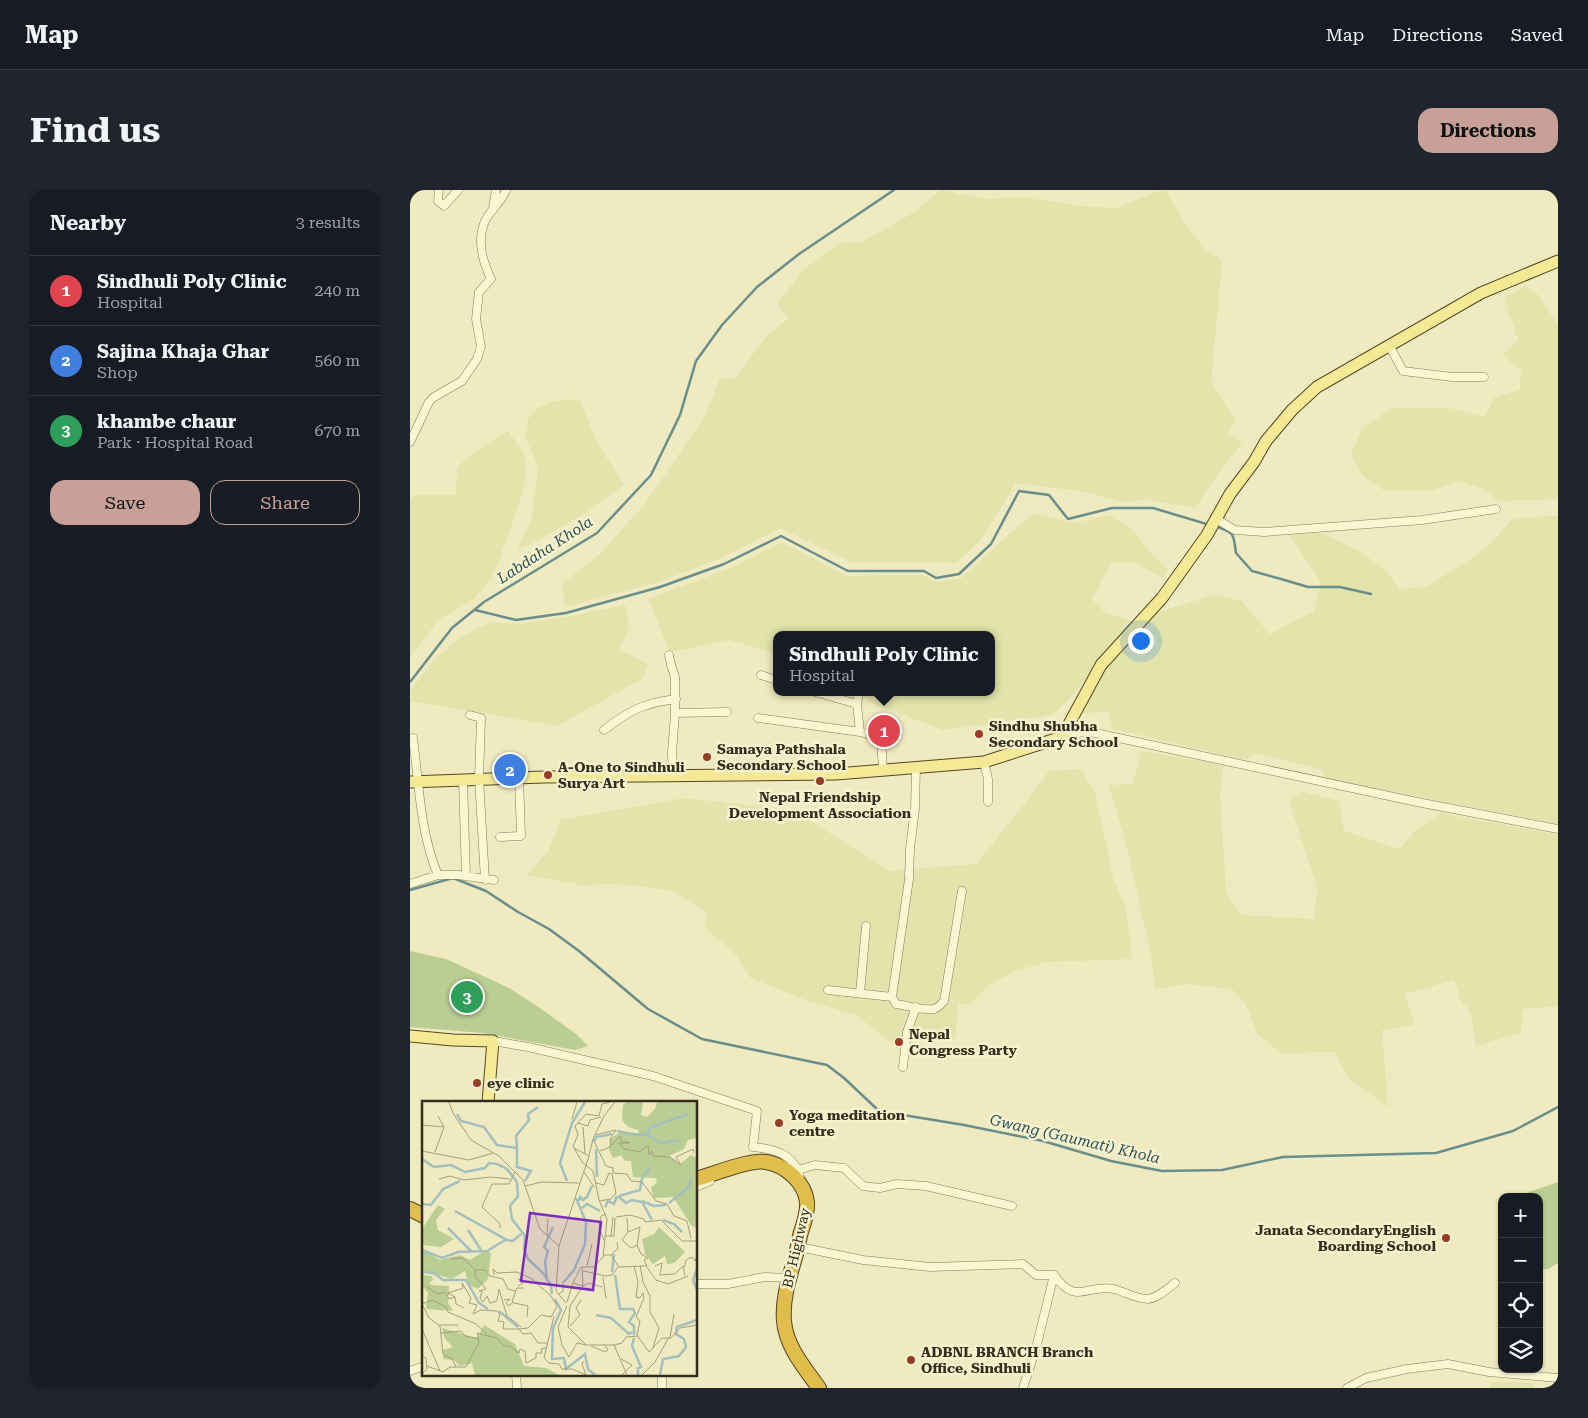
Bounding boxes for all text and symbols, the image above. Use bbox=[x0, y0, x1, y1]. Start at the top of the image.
text: Map bbox=[25, 21, 79, 49]
text: Map bbox=[1326, 24, 1364, 45]
text: Directions bbox=[1392, 24, 1483, 45]
text: Saved bbox=[1511, 24, 1563, 45]
button: Directions bbox=[1418, 108, 1558, 153]
text: Find us bbox=[30, 110, 160, 151]
text: Nearby bbox=[50, 211, 126, 235]
text: 3 results bbox=[296, 213, 360, 232]
text: Sindhuli Poly Clinic bbox=[97, 270, 287, 293]
text: 1 bbox=[62, 281, 70, 300]
text: 240 m bbox=[314, 281, 360, 300]
text: Hospital bbox=[97, 293, 163, 312]
text: Sajina Khaja Ghar bbox=[97, 340, 269, 363]
text: 2 bbox=[62, 351, 70, 370]
text: 560 m bbox=[314, 351, 360, 370]
text: Shop bbox=[97, 363, 138, 382]
text: khambe chaur bbox=[97, 410, 237, 433]
text: 3 bbox=[62, 421, 70, 440]
text: 670 m bbox=[314, 421, 360, 440]
text: Park · Hospital Road bbox=[97, 433, 253, 452]
button: Save bbox=[50, 480, 200, 525]
button: Share bbox=[210, 480, 360, 525]
water label: Labdaha Khola bbox=[493, 512, 596, 588]
your location bbox=[1128, 628, 1154, 654]
popup bbox=[773, 631, 995, 696]
text: Sindhuli Poly Clinic bbox=[789, 643, 979, 666]
text: Hospital bbox=[789, 666, 855, 685]
pin: 1 bbox=[868, 712, 900, 750]
place label: Sindhu Shubha Secondary School bbox=[989, 718, 1118, 750]
marker: Sindhu Shubha Secondary School bbox=[973, 728, 985, 740]
place label: Samaya Pathshala Secondary School bbox=[717, 741, 846, 773]
pin: 2 bbox=[494, 751, 526, 789]
marker: Samaya Pathshala Secondary School bbox=[701, 751, 713, 763]
place label: A-One to Sindhuli Surya Art bbox=[558, 759, 685, 791]
marker: A-One to Sindhuli Surya Art bbox=[542, 769, 554, 781]
marker: Nepal Friendship Development Association bbox=[814, 775, 826, 787]
place label: Nepal Friendship Development Association bbox=[729, 789, 912, 821]
pin: 3 bbox=[451, 978, 483, 1016]
place label: Nepal Congress Party bbox=[909, 1026, 1018, 1058]
marker: Nepal Congress Party bbox=[893, 1036, 905, 1048]
place label: eye clinic bbox=[487, 1075, 554, 1091]
marker: eye clinic bbox=[471, 1077, 483, 1089]
inset map bbox=[422, 1101, 698, 1376]
place label: Yoga meditation centre bbox=[789, 1107, 906, 1139]
water label: Gwang (Gaumati) Khola bbox=[988, 1111, 1162, 1167]
marker: Yoga meditation centre bbox=[773, 1117, 785, 1129]
map controls bbox=[1498, 1193, 1543, 1373]
button: + bbox=[1498, 1193, 1543, 1238]
street label: BP Highway bbox=[779, 1206, 813, 1290]
place label: Janata SecondaryEnglish Boarding School bbox=[1255, 1222, 1437, 1254]
marker: Janata SecondaryEnglish Boarding School bbox=[1440, 1232, 1452, 1244]
button: − bbox=[1498, 1238, 1543, 1283]
button: locate bbox=[1498, 1283, 1543, 1328]
button: layers bbox=[1498, 1328, 1543, 1373]
place label: ADBNL BRANCH Branch Office, Sindhuli bbox=[921, 1344, 1094, 1376]
marker: ADBNL BRANCH Branch Office, Sindhuli bbox=[905, 1354, 917, 1366]

